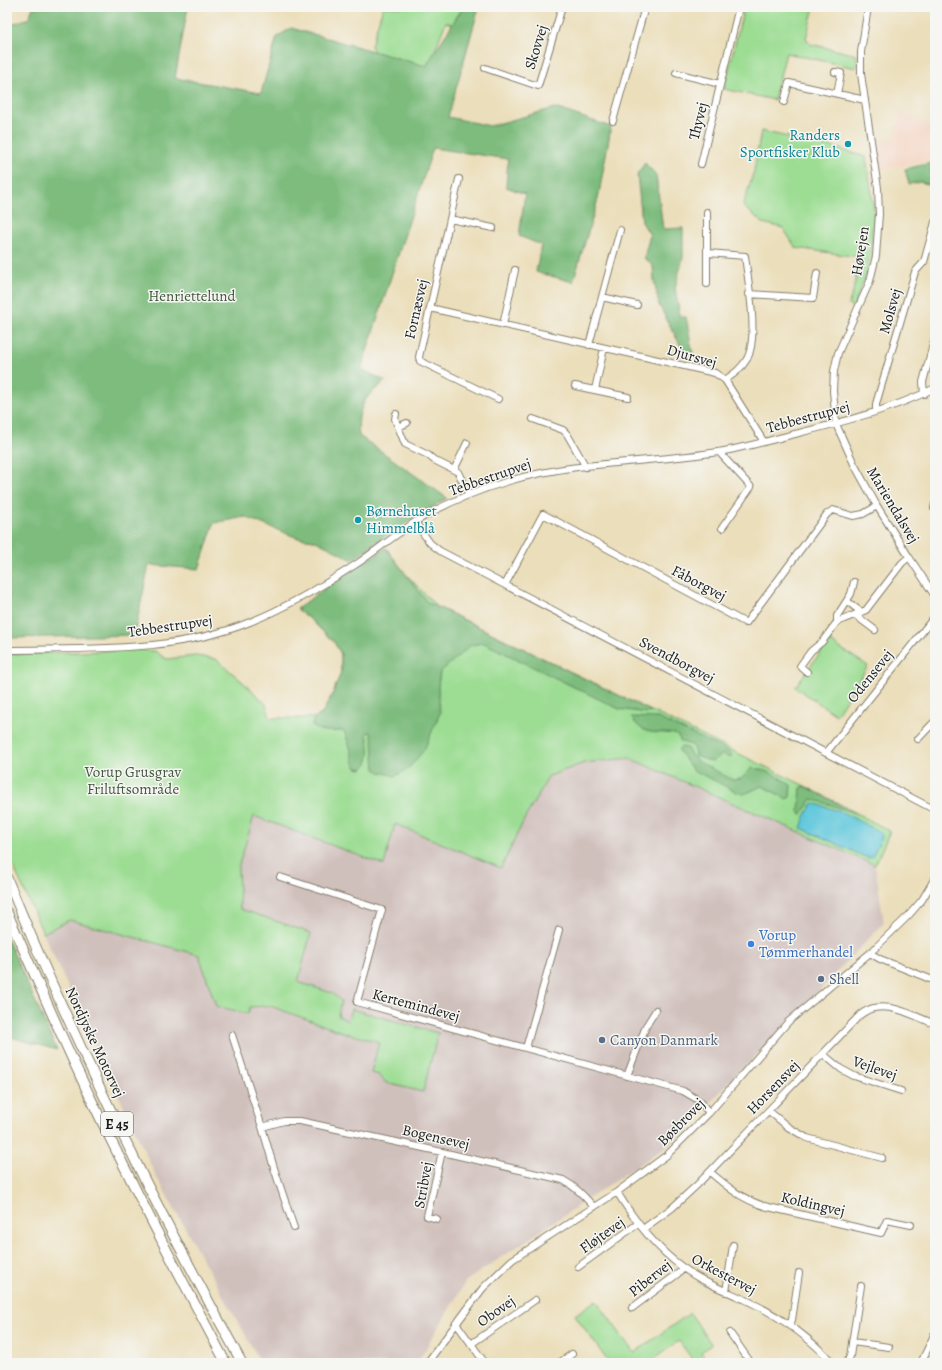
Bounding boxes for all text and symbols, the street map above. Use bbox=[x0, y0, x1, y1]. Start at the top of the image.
street label: Skovvej bbox=[520, 22, 552, 72]
street label: Thyvej bbox=[684, 100, 712, 142]
place label: Randers Sportfisker Klub bbox=[740, 125, 840, 162]
marker: Randers Sportfisker Klub bbox=[843, 139, 853, 149]
street label: Høvejen bbox=[846, 225, 874, 277]
street label: Fornæsvej bbox=[399, 277, 433, 341]
park label: Henriettelund bbox=[148, 286, 237, 306]
street label: Molsvej bbox=[874, 286, 906, 336]
street label: Djursvej bbox=[665, 339, 719, 373]
street label: Tebbestrupvej bbox=[764, 396, 852, 438]
street label: Tebbestrupvej bbox=[446, 454, 534, 500]
street label: Mariendalsvej bbox=[862, 463, 924, 547]
place label: Børnehuset Himmelblå bbox=[366, 501, 437, 538]
marker: Børnehuset Himmelblå bbox=[353, 515, 363, 525]
street label: Fåborgvej bbox=[668, 560, 730, 606]
street label: Tebbestrupvej bbox=[126, 610, 214, 642]
street label: Svendborgvej bbox=[636, 632, 718, 688]
street label: Odensevej bbox=[842, 645, 898, 707]
park label: Vorup Grusgrav Friluftsområde bbox=[84, 762, 181, 799]
place label: Vorup Tømmerhandel bbox=[758, 925, 853, 962]
marker: Vorup Tømmerhandel bbox=[746, 939, 756, 949]
place label: Shell bbox=[829, 969, 859, 989]
marker: Shell bbox=[816, 974, 826, 984]
street label: Nordjyske Motorvej bbox=[61, 983, 129, 1101]
street label: Kertemindevej bbox=[370, 984, 462, 1026]
place label: Canyon Danmark bbox=[610, 1030, 718, 1050]
marker: Canyon Danmark bbox=[597, 1035, 607, 1045]
street label: Vejlevej bbox=[849, 1051, 900, 1085]
street label: Horsensvej bbox=[742, 1056, 804, 1118]
street label: Bøsbrovej bbox=[653, 1094, 709, 1150]
road number: E 45 bbox=[101, 1112, 133, 1136]
street label: Bogensevej bbox=[400, 1120, 472, 1154]
street label: Stribvej bbox=[409, 1160, 437, 1210]
street label: Koldingvej bbox=[779, 1187, 847, 1221]
street label: Fløjtevej bbox=[575, 1212, 629, 1258]
street label: Orkestervej bbox=[688, 1249, 760, 1299]
street label: Pibervej bbox=[624, 1255, 676, 1301]
street label: Obovej bbox=[473, 1291, 519, 1331]

